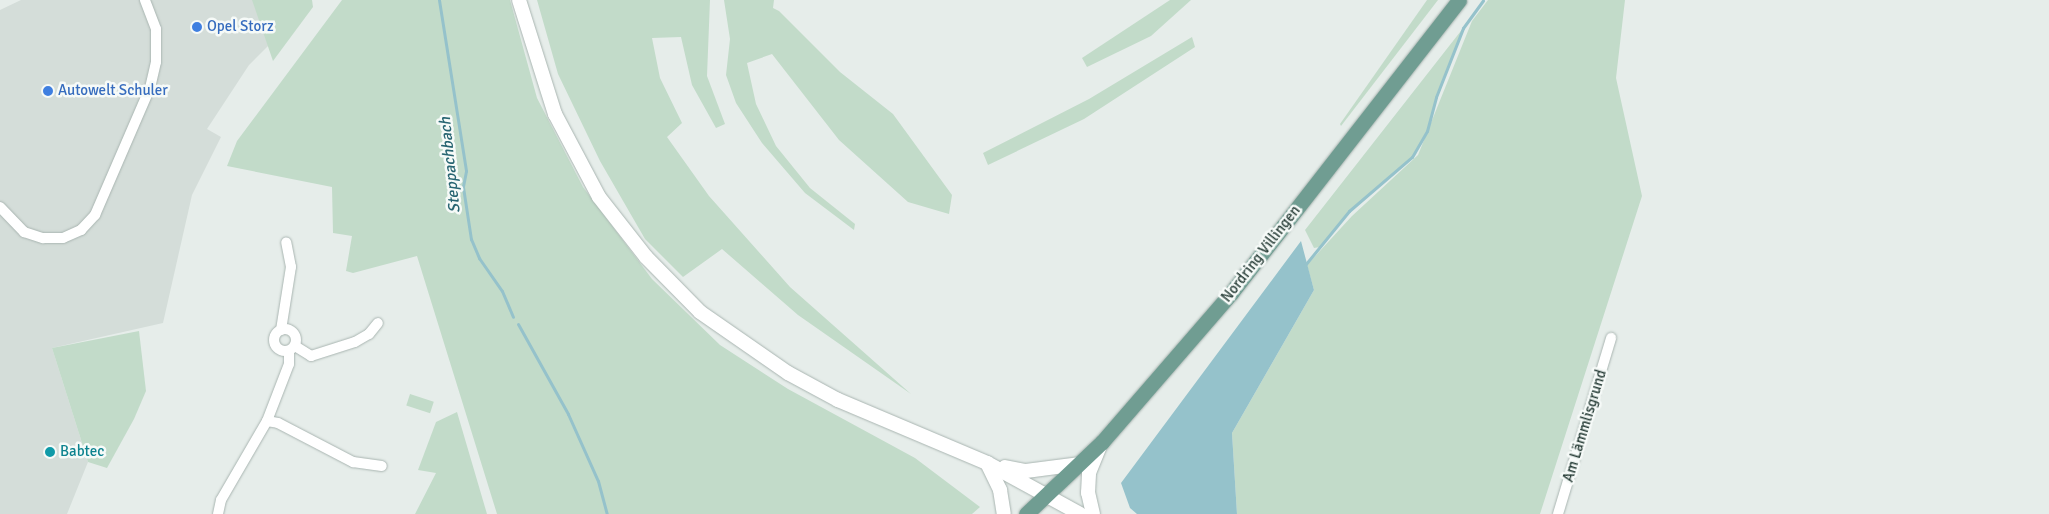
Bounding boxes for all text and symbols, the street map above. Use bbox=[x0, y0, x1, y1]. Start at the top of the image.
place label: Opel Storz bbox=[207, 18, 274, 36]
marker: Opel Storz bbox=[191, 21, 203, 33]
place label: Autowelt Schuler bbox=[58, 82, 168, 100]
marker: Autowelt Schuler bbox=[42, 85, 54, 97]
water label: Steppachbach bbox=[435, 116, 465, 214]
street label: Nordring Villingen bbox=[1218, 202, 1304, 306]
street label: Am Lämmlisgrund bbox=[1559, 368, 1611, 484]
place label: Babtec bbox=[60, 443, 104, 461]
marker: Babtec bbox=[44, 446, 56, 458]

